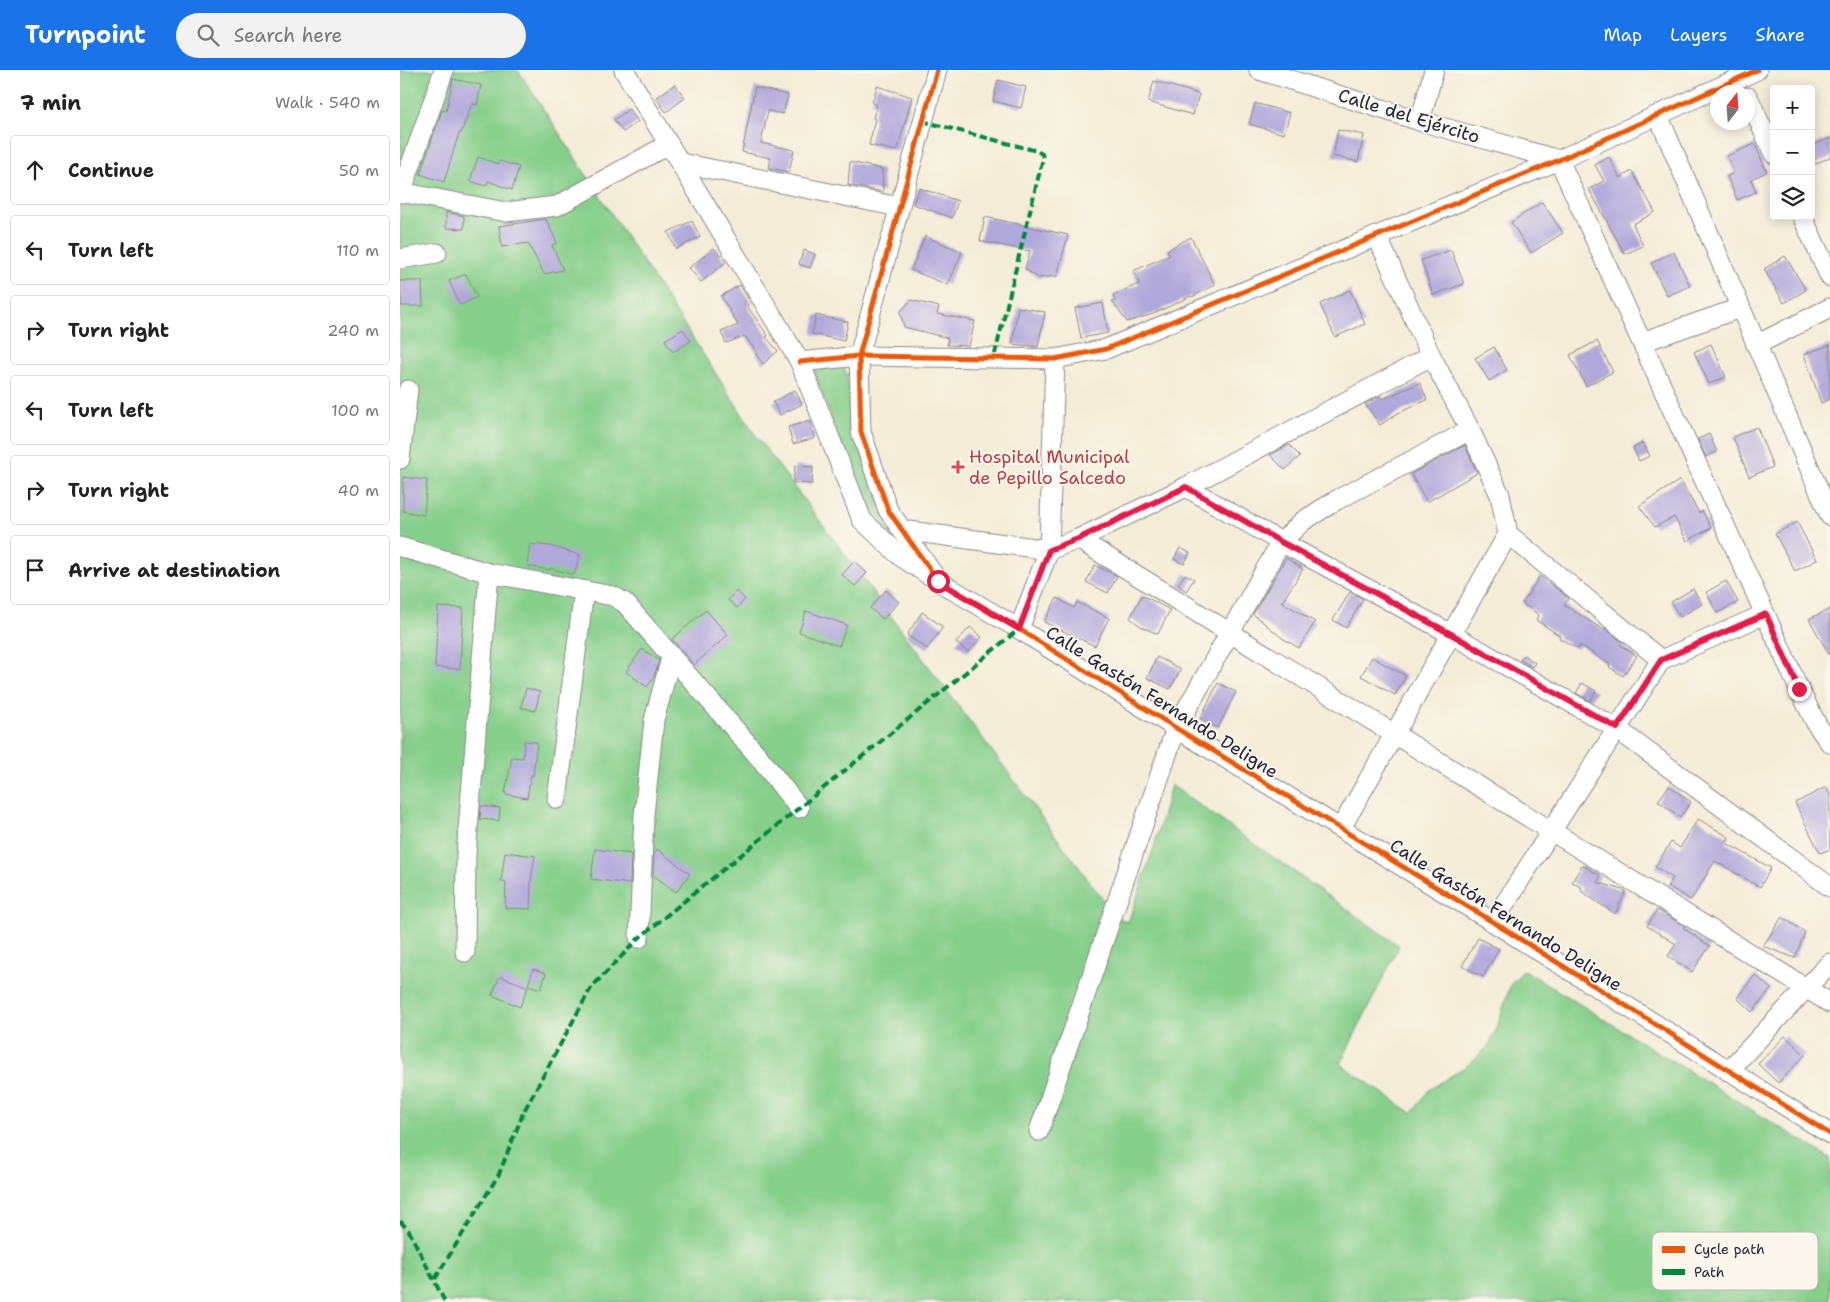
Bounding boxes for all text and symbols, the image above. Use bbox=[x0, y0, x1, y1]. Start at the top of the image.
search box bbox=[176, 13, 526, 58]
text: Turnpoint bbox=[25, 19, 146, 51]
icon: search bbox=[194, 21, 222, 49]
text: Search here bbox=[234, 23, 342, 48]
text: Map bbox=[1604, 23, 1642, 47]
text: Layers bbox=[1670, 23, 1727, 47]
text: Share bbox=[1755, 23, 1805, 47]
street label: Calle del Ejército bbox=[1335, 83, 1483, 149]
north arrow bbox=[1710, 85, 1755, 130]
map controls bbox=[1770, 85, 1815, 220]
button: + bbox=[1770, 85, 1815, 130]
text: 7 min bbox=[20, 89, 81, 117]
text: Walk · 540 m bbox=[275, 92, 380, 113]
button: − bbox=[1770, 130, 1815, 175]
icon: ahead bbox=[21, 156, 49, 184]
text: Continue bbox=[68, 158, 154, 183]
text: 50 m bbox=[339, 160, 379, 181]
button: layers bbox=[1770, 175, 1815, 220]
icon: left bbox=[21, 236, 49, 264]
text: Turn left bbox=[68, 238, 154, 263]
text: 110 m bbox=[336, 240, 379, 261]
icon: right bbox=[21, 316, 49, 344]
text: Turn right bbox=[68, 318, 169, 343]
text: 240 m bbox=[327, 320, 379, 341]
icon: left bbox=[21, 396, 49, 424]
text: Turn left bbox=[68, 398, 154, 423]
text: 100 m bbox=[331, 400, 379, 421]
place label: Hospital Municipal de Pepillo Salcedo bbox=[969, 445, 1130, 490]
marker: Hospital Municipal de Pepillo Salcedo bbox=[951, 460, 965, 474]
icon: right bbox=[21, 476, 49, 504]
text: Turn right bbox=[68, 478, 169, 503]
text: 40 m bbox=[337, 480, 379, 501]
icon: arrive bbox=[21, 556, 49, 584]
text: Arrive at destination bbox=[68, 558, 280, 583]
route start bbox=[927, 570, 950, 593]
street label: Calle Gastón Fernando Deligne bbox=[1041, 620, 1283, 784]
route end bbox=[1788, 678, 1811, 701]
street label: Calle Gastón Fernando Deligne bbox=[1385, 833, 1627, 997]
legend bbox=[1652, 1232, 1818, 1290]
text: Cycle path bbox=[1694, 1240, 1765, 1258]
text: Path bbox=[1694, 1263, 1725, 1281]

